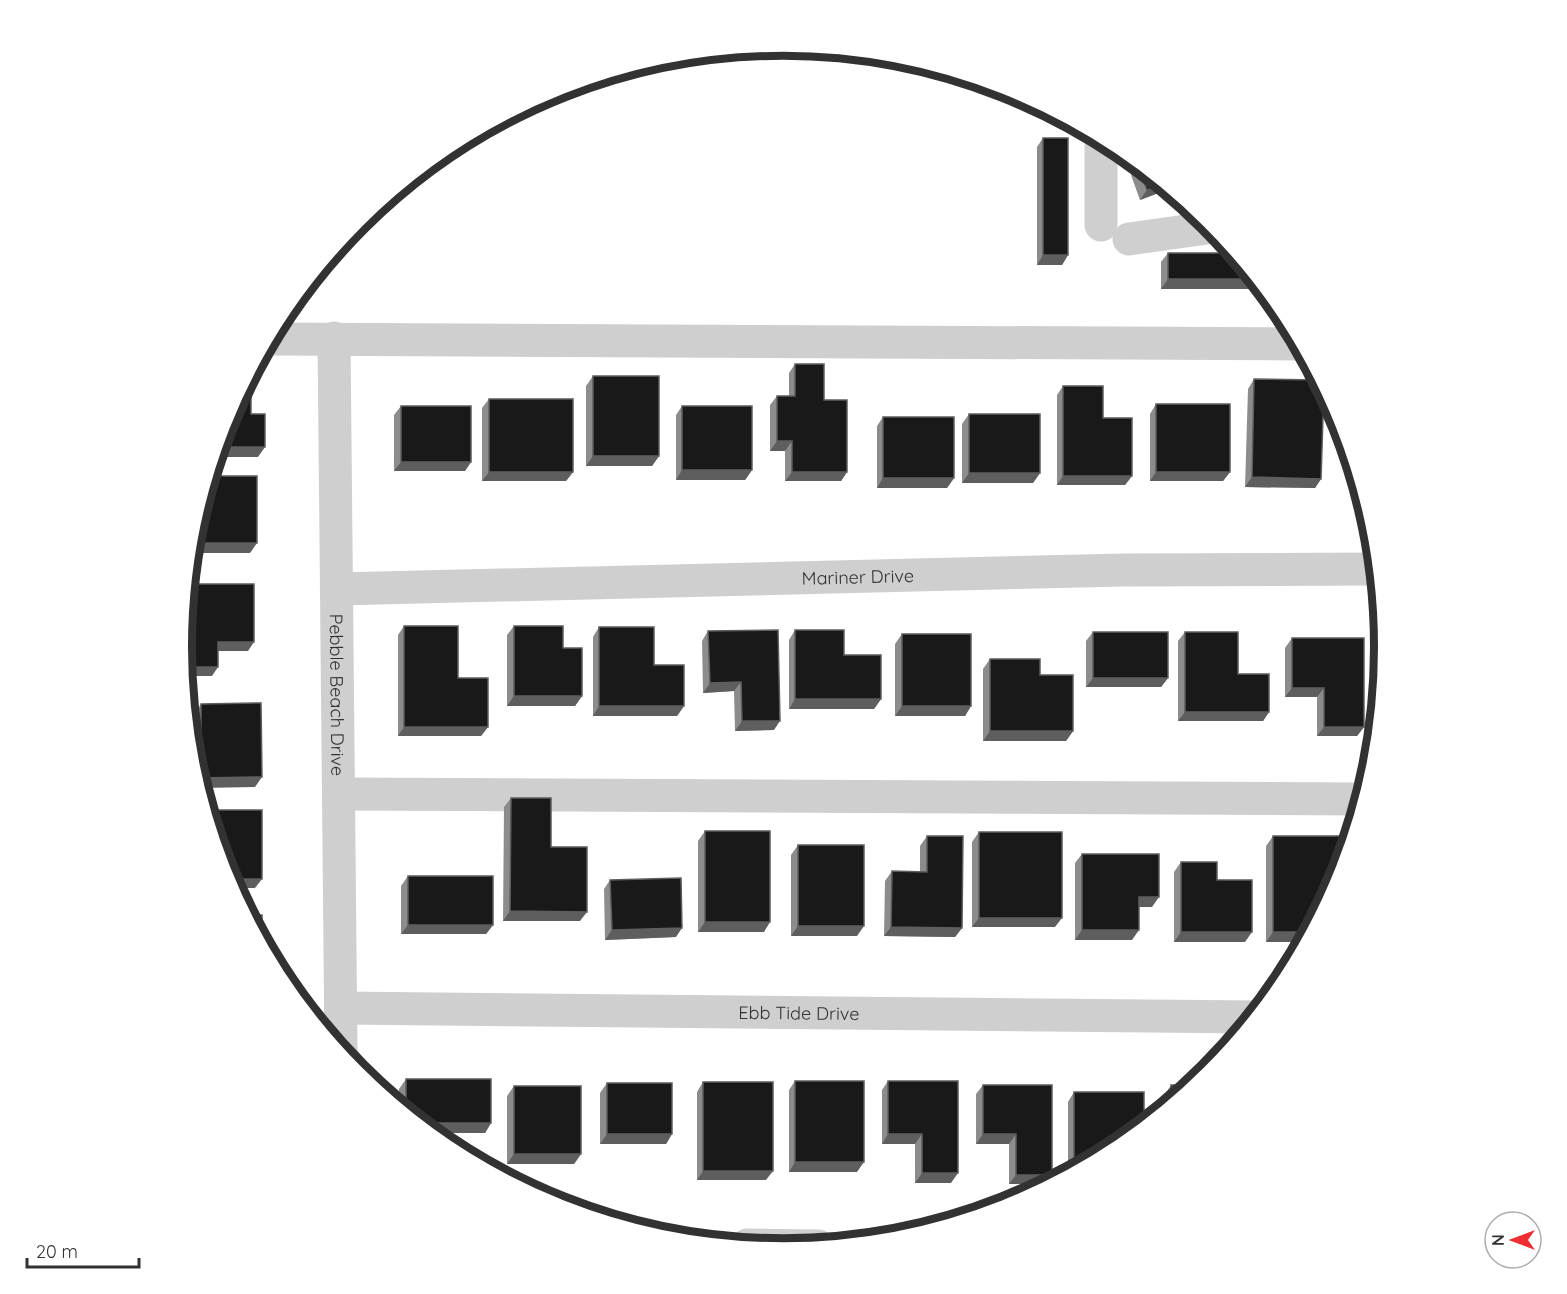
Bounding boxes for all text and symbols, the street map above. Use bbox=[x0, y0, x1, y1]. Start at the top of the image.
street label: Mariner Drive bbox=[801, 564, 914, 589]
street label: Pebble Beach Drive bbox=[325, 614, 350, 776]
street label: Ebb Tide Drive bbox=[738, 1000, 860, 1025]
north arrow bbox=[1483, 1210, 1543, 1270]
scale bar bbox=[27, 1231, 140, 1269]
text: N bbox=[1488, 1234, 1508, 1246]
text: 20 m bbox=[36, 1240, 78, 1263]

